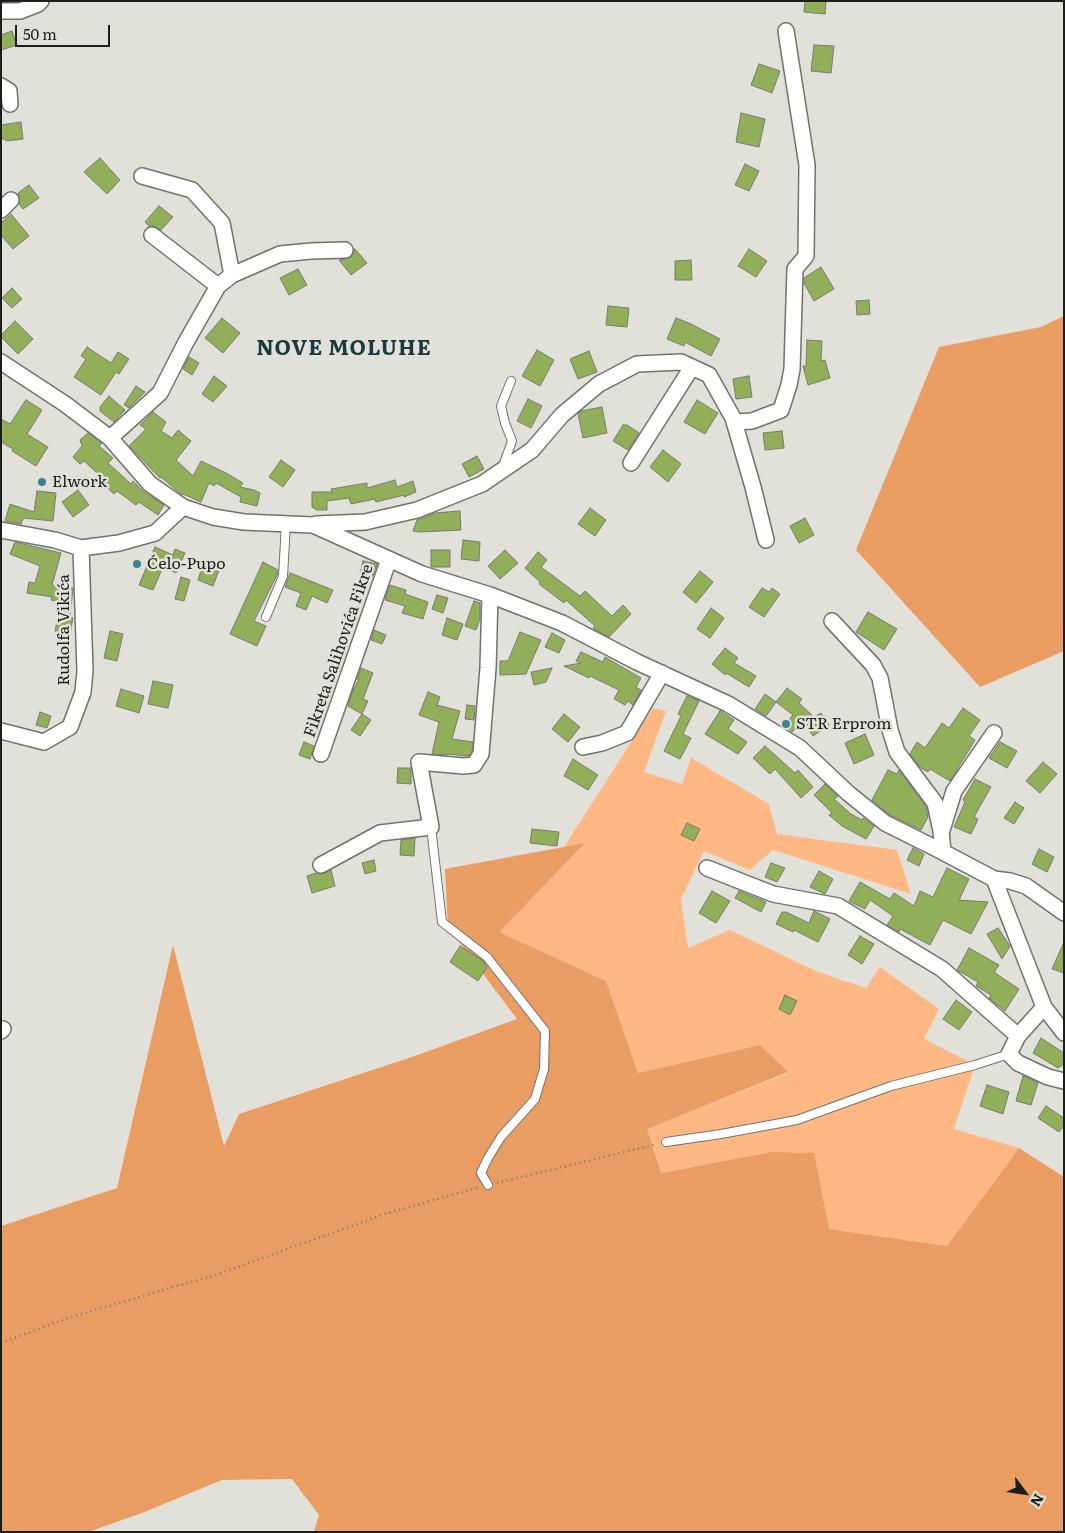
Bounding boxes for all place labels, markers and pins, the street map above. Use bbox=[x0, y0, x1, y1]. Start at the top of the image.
place label: Elwork bbox=[52, 472, 107, 492]
marker: Elwork bbox=[36, 476, 48, 488]
place label: Ćelo-Pupo bbox=[147, 554, 226, 574]
marker: Ćelo-Pupo bbox=[131, 558, 143, 570]
place label: STR Erprom bbox=[796, 714, 891, 734]
marker: STR Erprom bbox=[780, 718, 792, 730]

